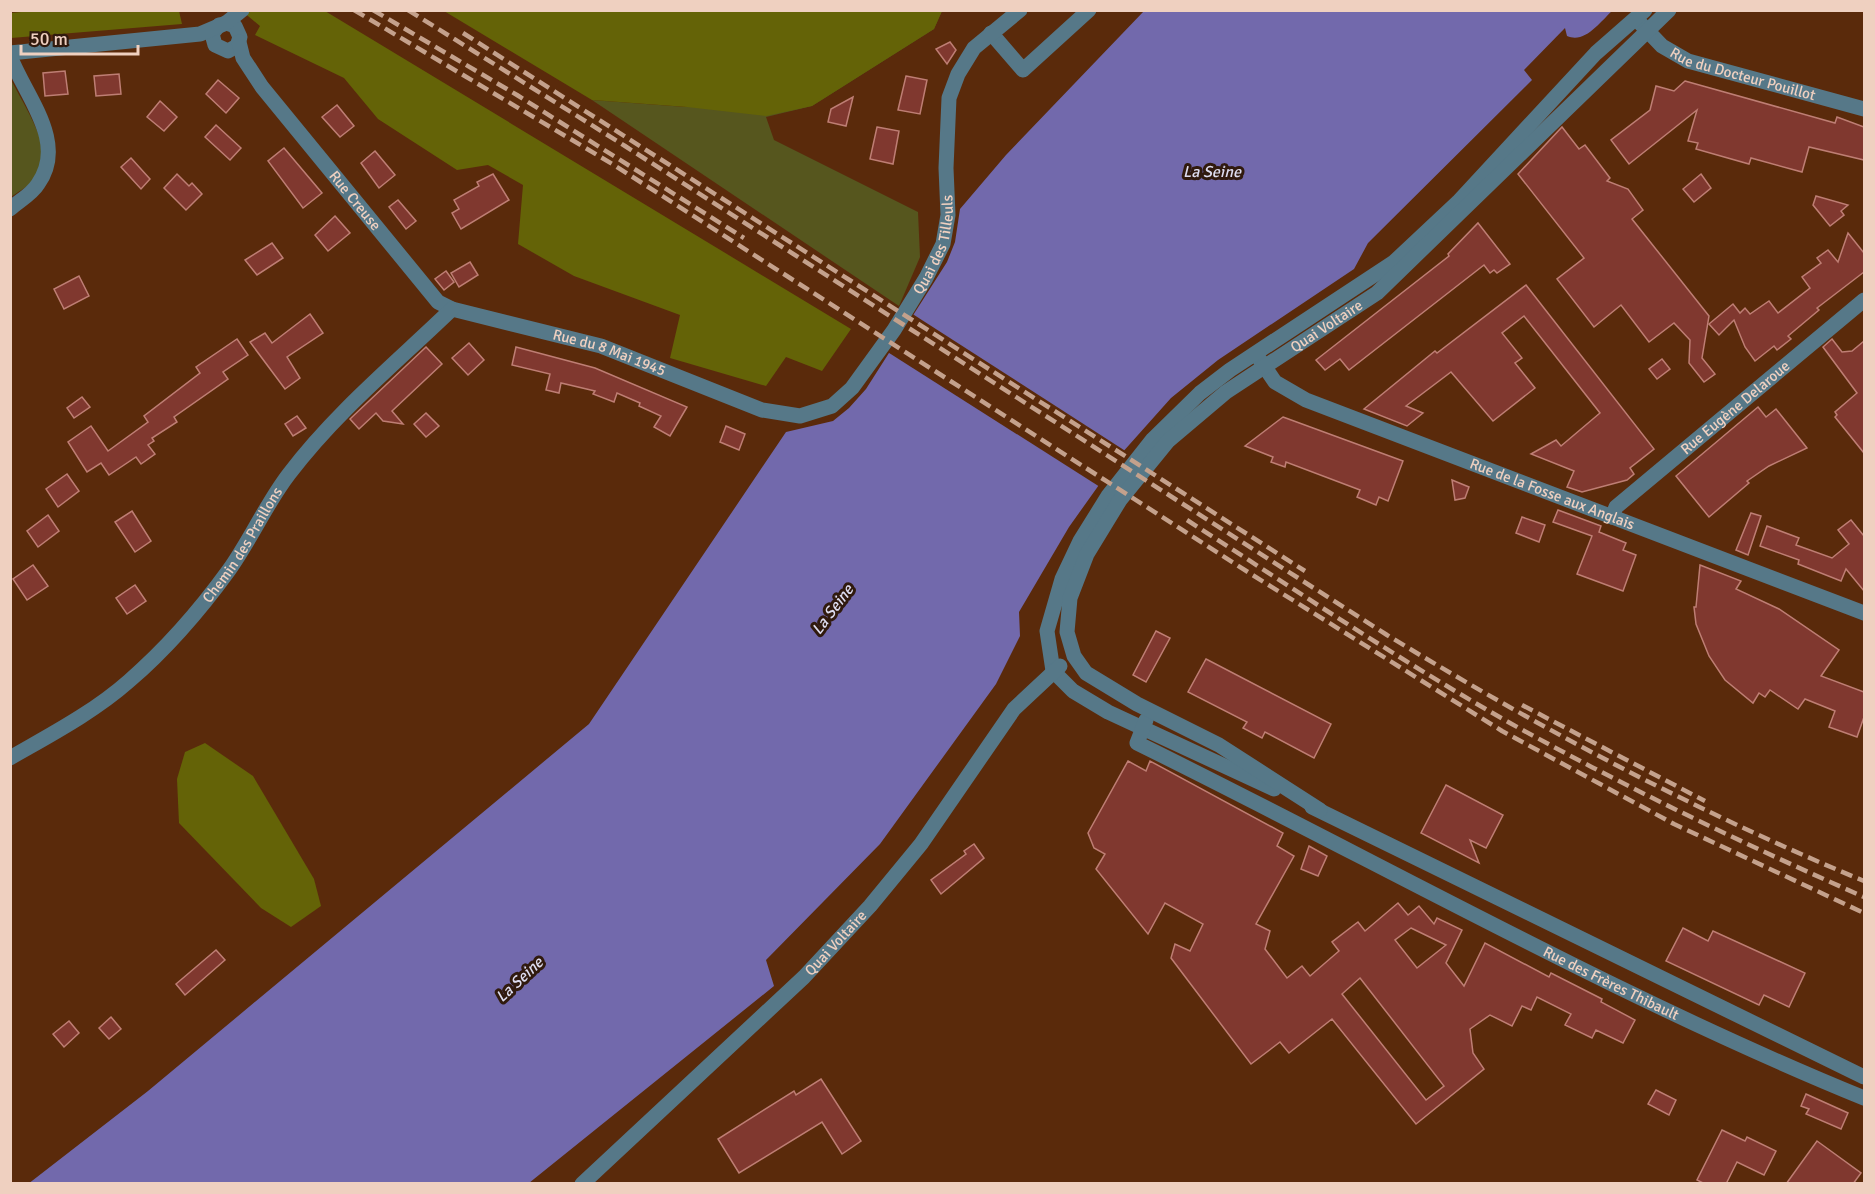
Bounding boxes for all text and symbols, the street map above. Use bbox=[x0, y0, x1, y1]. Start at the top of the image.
scale bar bbox=[21, 18, 138, 56]
text: 50 m bbox=[30, 28, 68, 50]
street label: Rue du Docteur Pouillot bbox=[1667, 44, 1817, 104]
water label: La Seine bbox=[1183, 162, 1242, 182]
street label: Rue Creuse bbox=[325, 167, 385, 234]
street label: Quai des Tilleuls bbox=[909, 194, 957, 298]
street label: Quai Voltaire bbox=[1287, 296, 1366, 356]
street label: Rue du 8 Mai 1945 bbox=[551, 325, 668, 380]
street label: Rue Eugène Delaroue bbox=[1677, 357, 1793, 458]
street label: Rue de la Fosse aux Anglais bbox=[1467, 454, 1638, 534]
street label: Chemin des Praillons bbox=[198, 483, 286, 606]
water label: La Seine bbox=[807, 580, 859, 639]
street label: Quai Voltaire bbox=[801, 907, 870, 979]
street label: Rue des Frères Thibault bbox=[1540, 942, 1682, 1024]
water label: La Seine bbox=[492, 952, 548, 1007]

